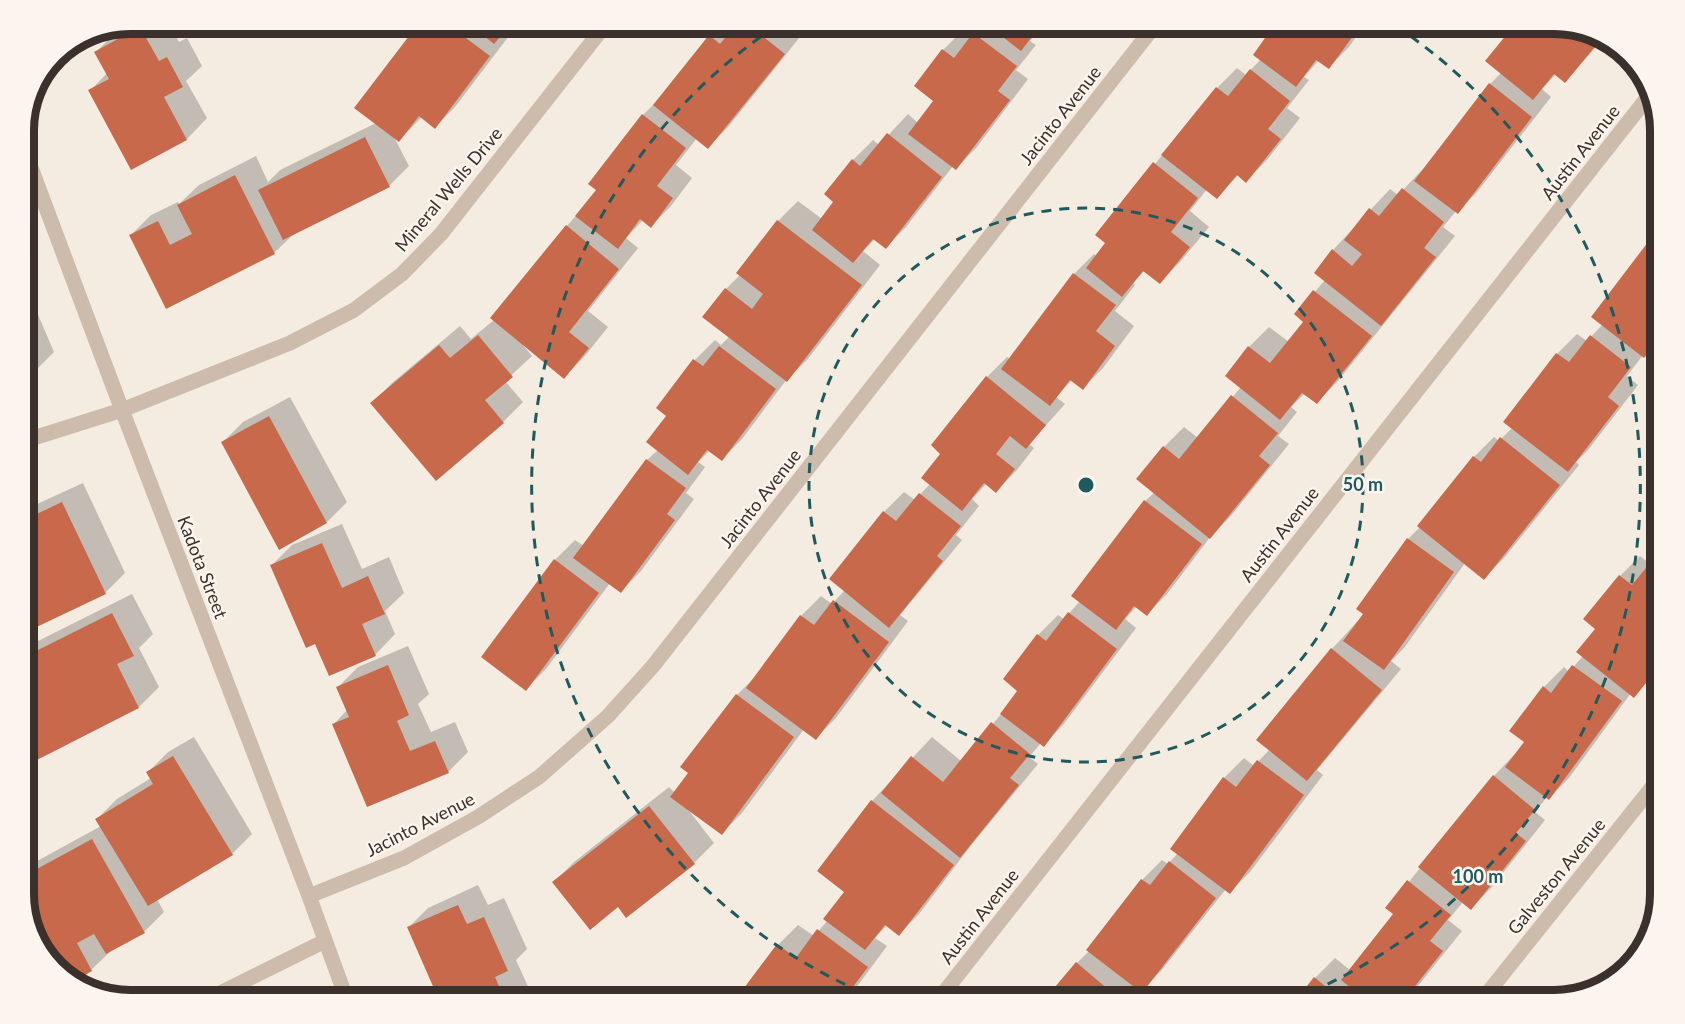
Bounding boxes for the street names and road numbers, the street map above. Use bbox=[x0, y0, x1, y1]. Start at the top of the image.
street label: Jacinto Avenue bbox=[1015, 61, 1105, 169]
street label: Austin Avenue bbox=[1536, 100, 1624, 204]
street label: Mineral Wells Drive bbox=[390, 122, 506, 256]
street label: Jacinto Avenue bbox=[715, 444, 805, 552]
street label: Austin Avenue bbox=[1235, 482, 1323, 586]
street label: Kadota Street bbox=[173, 512, 233, 622]
street label: Jacinto Avenue bbox=[362, 787, 478, 861]
street label: Galveston Avenue bbox=[1502, 814, 1610, 938]
street label: Austin Avenue bbox=[935, 864, 1023, 968]

